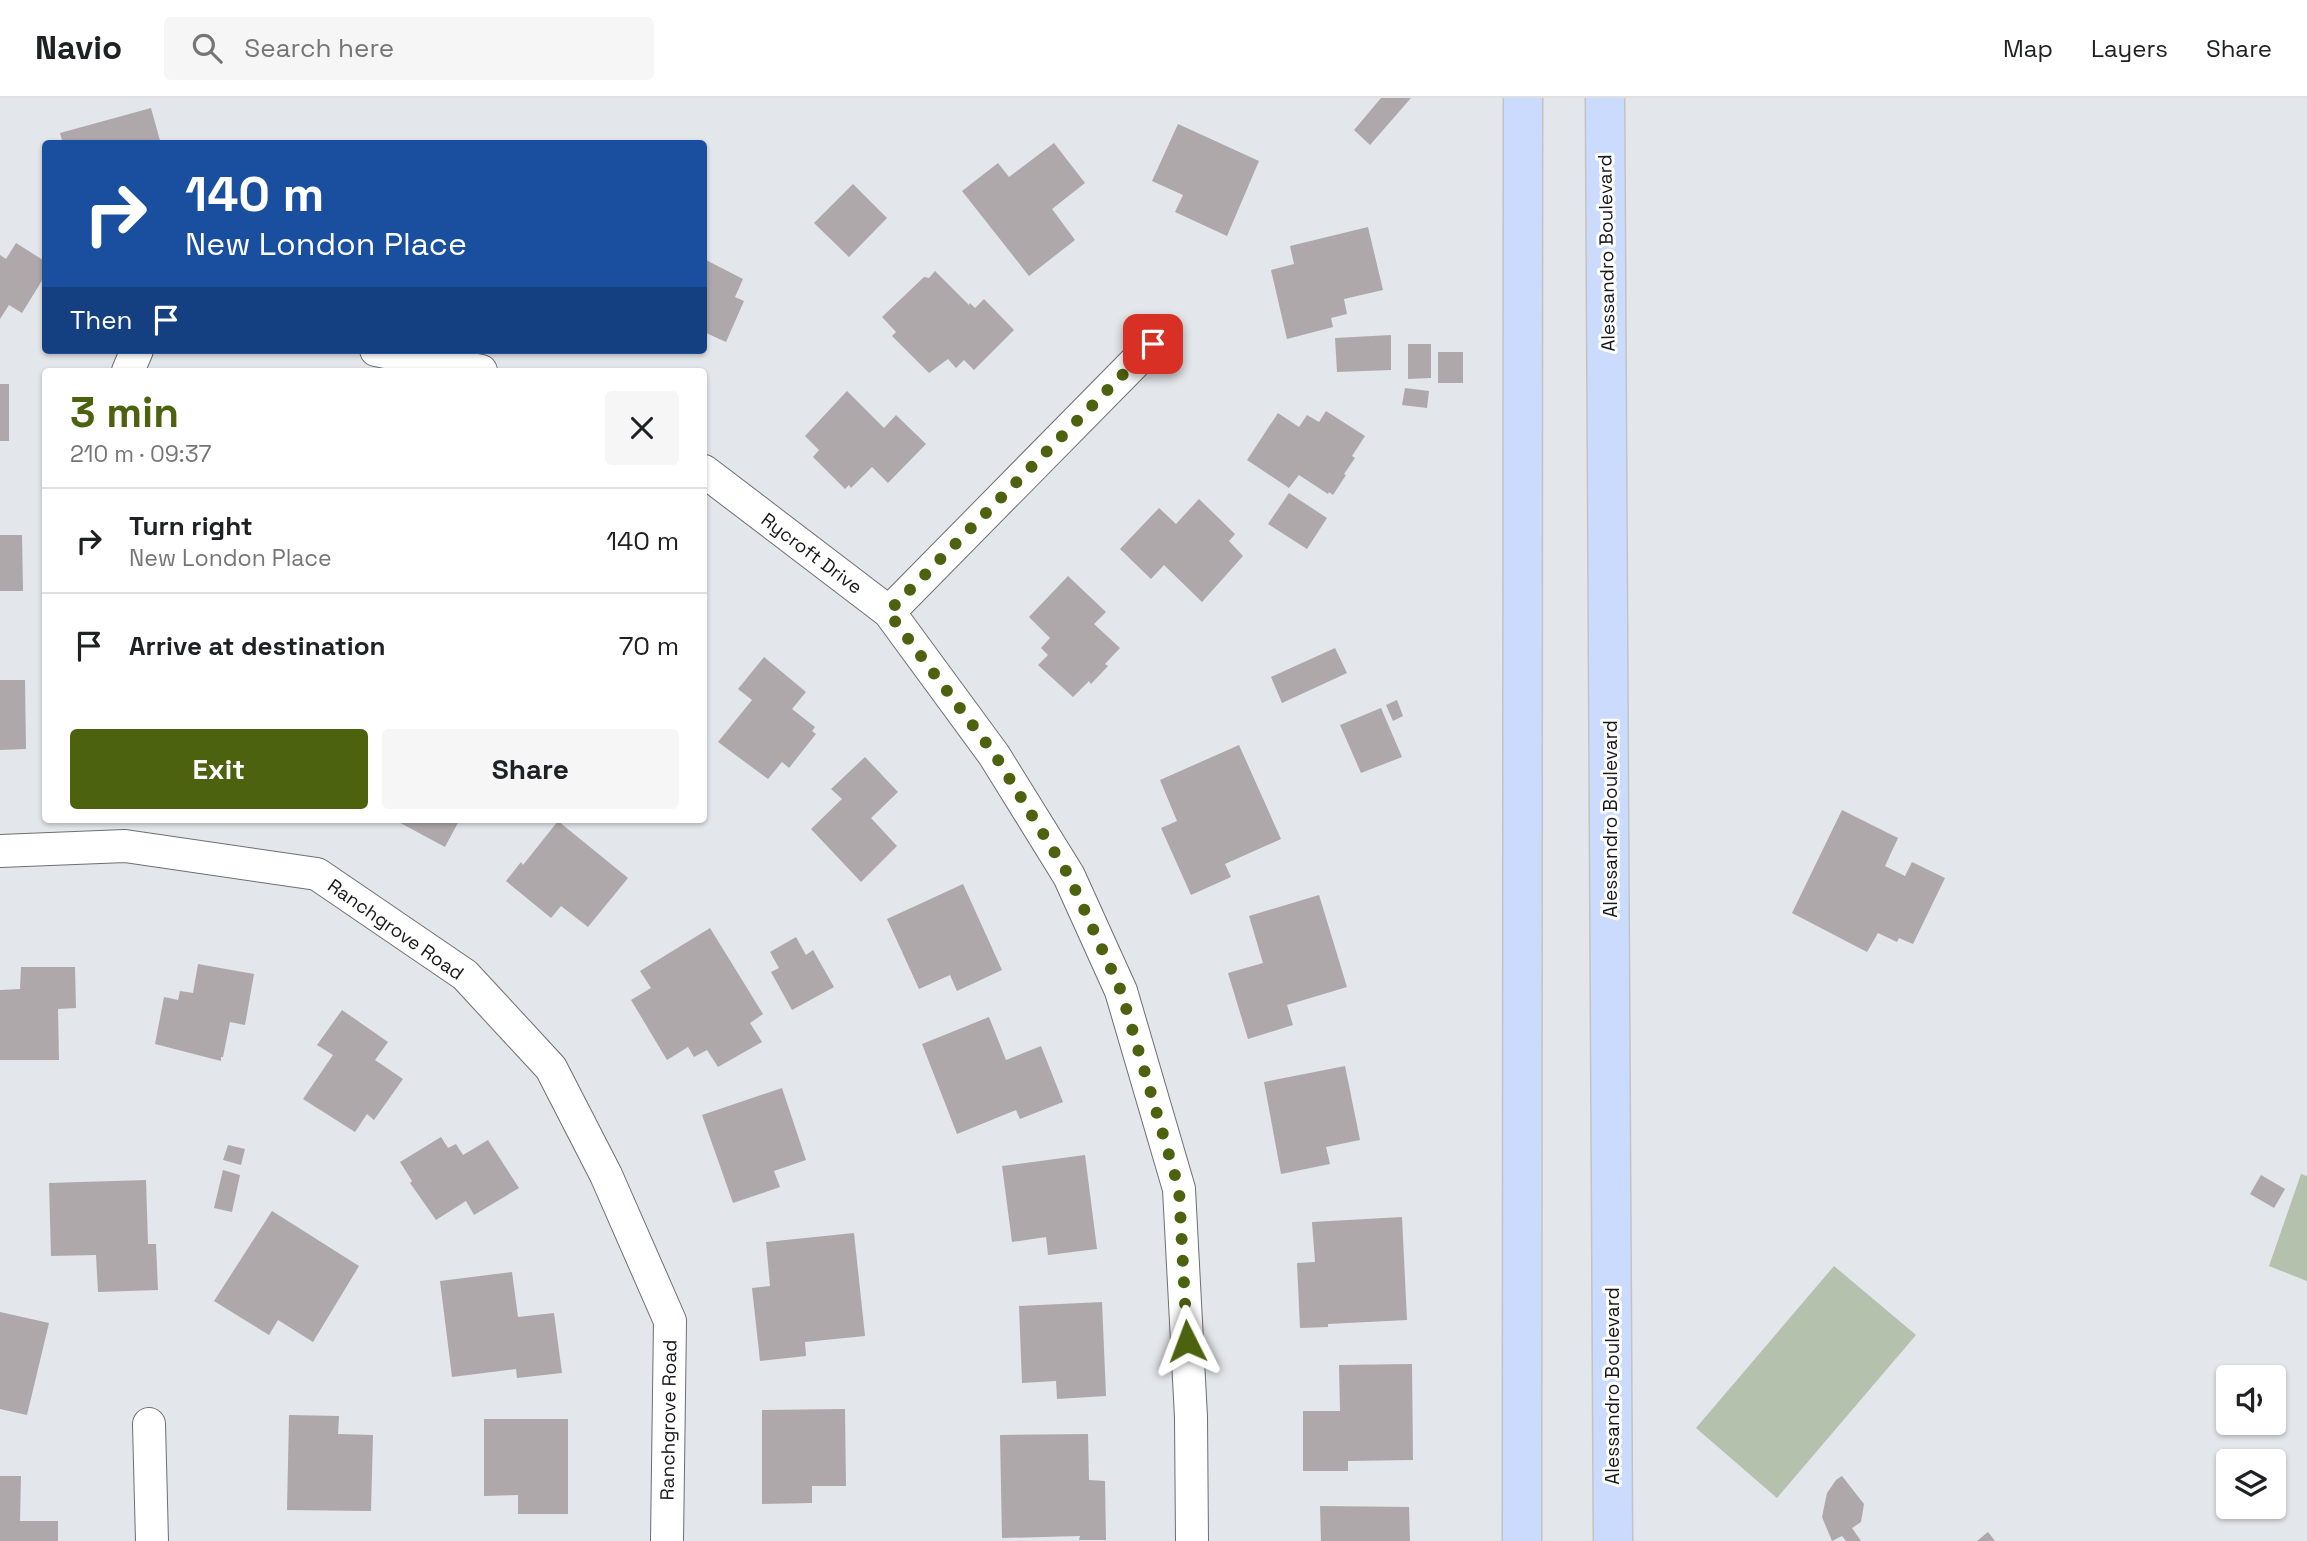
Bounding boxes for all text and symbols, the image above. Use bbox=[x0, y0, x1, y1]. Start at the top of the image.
search box bbox=[164, 17, 654, 80]
text: Navio bbox=[35, 27, 122, 69]
icon: search bbox=[188, 29, 226, 67]
text: Search here bbox=[244, 31, 394, 65]
text: Map bbox=[2003, 33, 2053, 64]
text: Layers bbox=[2091, 33, 2168, 64]
text: Share bbox=[2206, 33, 2272, 64]
street label: Alessandro Boulevard bbox=[1592, 154, 1621, 352]
text: 140 m bbox=[185, 163, 324, 225]
icon: right bbox=[70, 168, 161, 259]
text: New London Place bbox=[185, 224, 467, 264]
icon: arrive bbox=[147, 301, 185, 339]
text: Then bbox=[70, 303, 133, 337]
pin bbox=[1123, 314, 1183, 374]
icon: arrive bbox=[1134, 325, 1172, 363]
text: 3 min bbox=[70, 386, 179, 439]
button: close bbox=[605, 391, 679, 465]
text: 210 m · 09:37 bbox=[70, 439, 212, 469]
street label: Rycroft Drive bbox=[756, 507, 867, 600]
text: Turn right bbox=[129, 509, 253, 543]
icon: right bbox=[70, 522, 108, 560]
text: 140 m bbox=[606, 524, 679, 558]
text: New London Place bbox=[129, 543, 332, 573]
icon: arrive bbox=[70, 627, 108, 665]
text: Arrive at destination bbox=[129, 629, 386, 663]
text: 70 m bbox=[619, 629, 679, 663]
street label: Alessandro Boulevard bbox=[1598, 720, 1623, 918]
button: Exit bbox=[70, 729, 368, 809]
button: Share bbox=[382, 729, 679, 809]
street label: Ranchgrove Road bbox=[323, 873, 469, 986]
street label: Alessandro Boulevard bbox=[1600, 1287, 1625, 1485]
position arrow bbox=[1150, 1304, 1224, 1378]
street label: Ranchgrove Road bbox=[655, 1340, 682, 1501]
map controls bbox=[2216, 1365, 2286, 1519]
button: sound bbox=[2216, 1365, 2286, 1435]
button: layers bbox=[2216, 1449, 2286, 1519]

